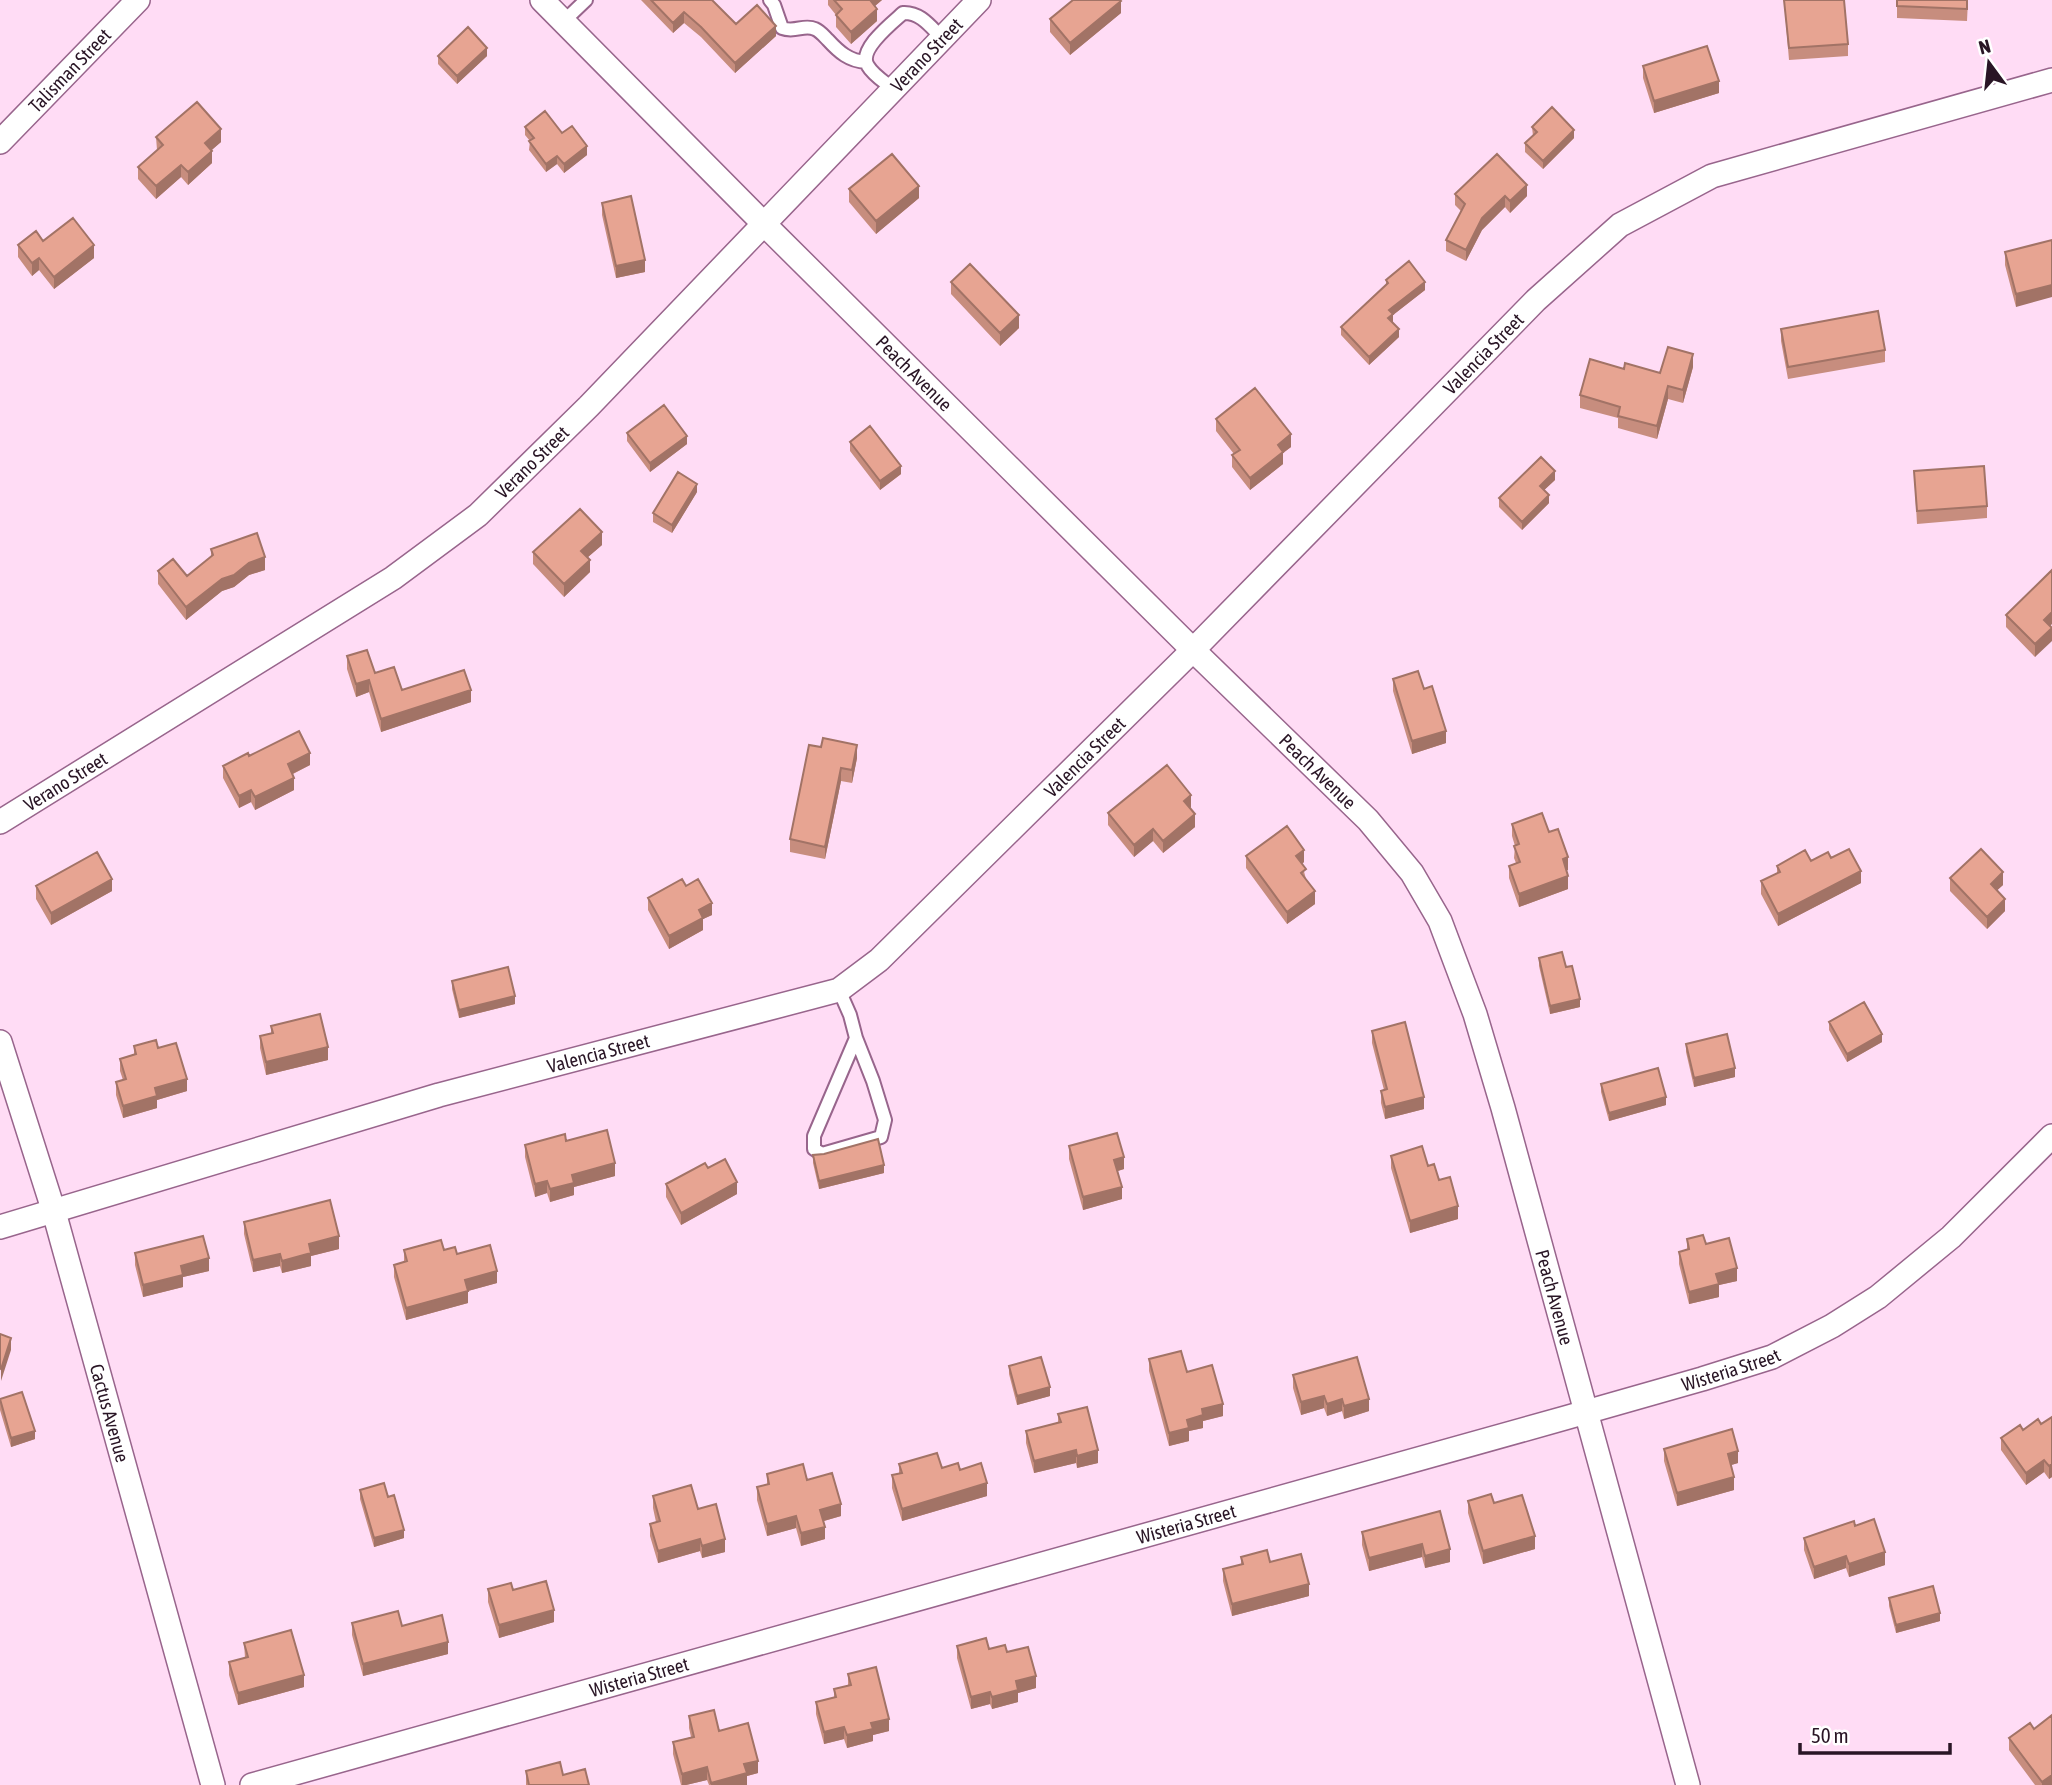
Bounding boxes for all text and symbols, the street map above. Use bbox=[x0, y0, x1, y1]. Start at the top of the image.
street label: Verano Street bbox=[886, 13, 967, 96]
street label: Talisman Street bbox=[24, 24, 115, 117]
north arrow bbox=[1954, 28, 2024, 98]
text: N bbox=[1976, 35, 1993, 59]
street label: Valencia Street bbox=[1439, 309, 1528, 399]
street label: Peach Avenue bbox=[872, 331, 957, 415]
street label: Verano Street bbox=[491, 421, 573, 503]
street label: Valencia Street bbox=[1040, 712, 1130, 802]
street label: Peach Avenue bbox=[1275, 729, 1361, 813]
street label: Verano Street bbox=[20, 747, 111, 816]
street label: Valencia Street bbox=[545, 1029, 652, 1077]
street label: Peach Avenue bbox=[1531, 1247, 1578, 1347]
street label: Wisteria Street bbox=[1679, 1344, 1784, 1395]
street label: Cactus Avenue bbox=[86, 1361, 134, 1465]
street label: Wisteria Street bbox=[1134, 1500, 1238, 1548]
street label: Wisteria Street bbox=[587, 1652, 691, 1701]
scale bar bbox=[1800, 1712, 1951, 1756]
text: 50 m bbox=[1811, 1723, 1849, 1747]

